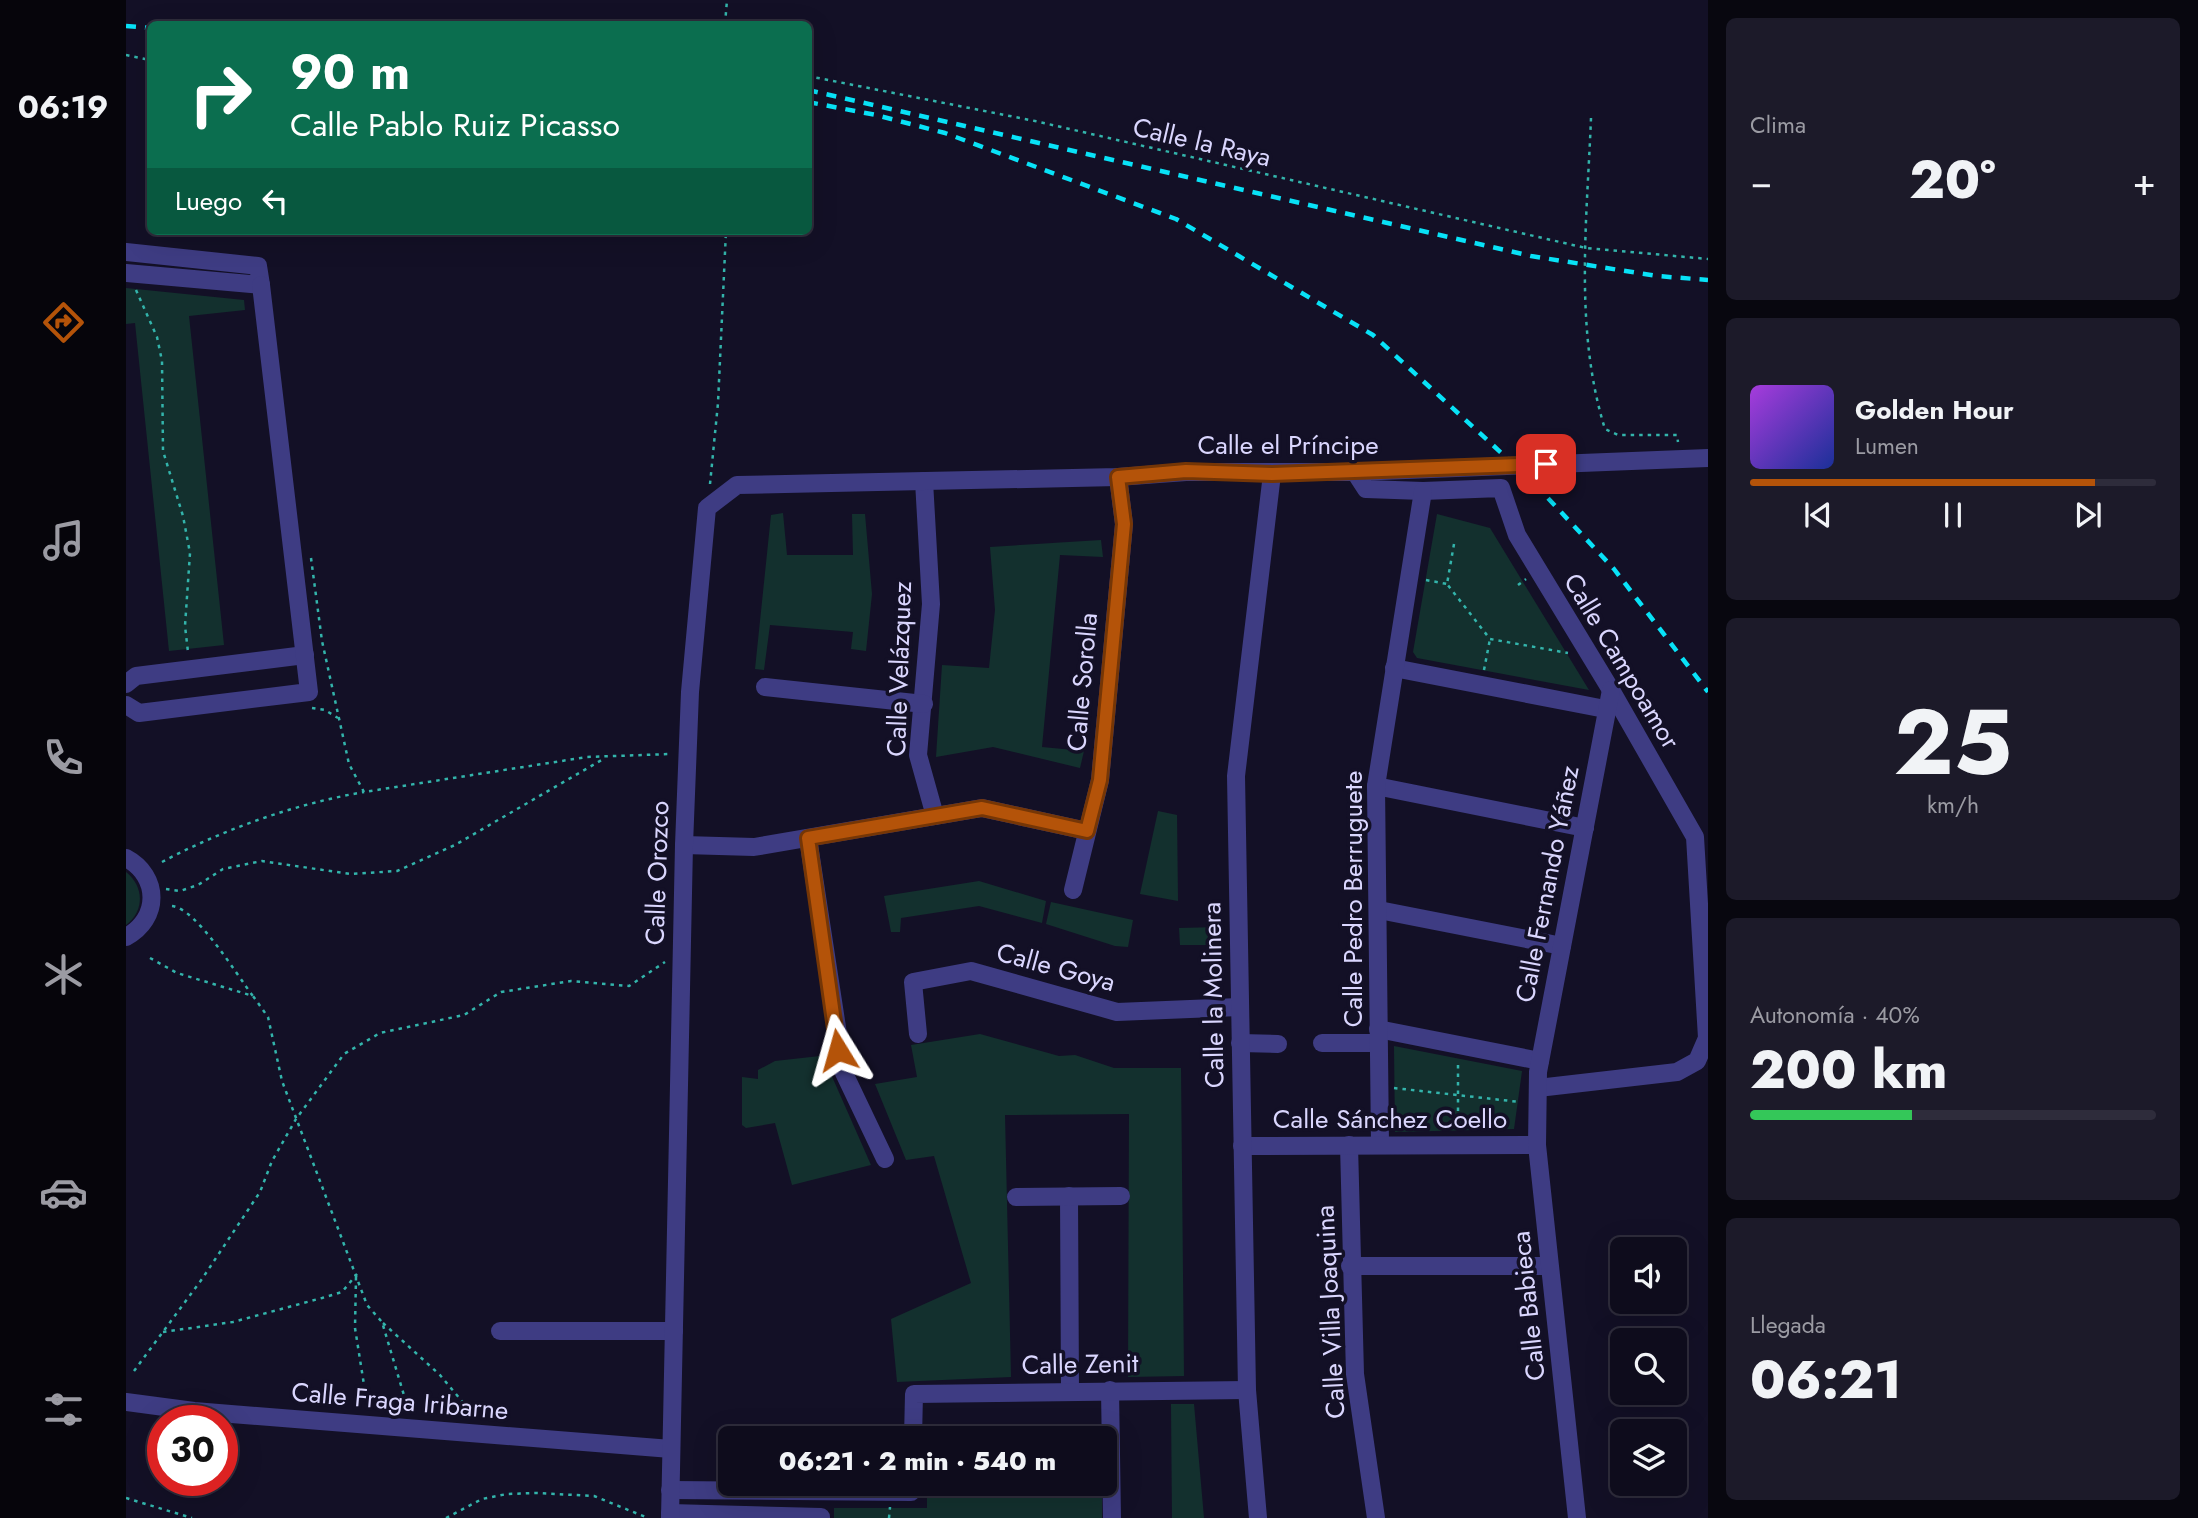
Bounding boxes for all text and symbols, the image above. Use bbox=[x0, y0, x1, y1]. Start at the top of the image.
text: 90 m bbox=[290, 37, 410, 107]
icon: right bbox=[175, 49, 266, 140]
text: 06:19 bbox=[18, 84, 108, 130]
text: Calle Pablo Ruiz Picasso bbox=[290, 102, 620, 148]
street label: Calle la Raya bbox=[1129, 108, 1275, 176]
text: Clima bbox=[1750, 108, 1806, 142]
text: 20° bbox=[1909, 142, 1996, 218]
text: − bbox=[1750, 154, 1772, 209]
text: + bbox=[2133, 154, 2156, 209]
text: Luego bbox=[175, 182, 242, 220]
icon: left bbox=[256, 182, 294, 220]
icon: directions bbox=[39, 298, 88, 347]
text: Golden Hour bbox=[1855, 391, 2014, 429]
street label: Calle el Príncipe bbox=[1197, 426, 1379, 464]
text: Lumen bbox=[1855, 429, 1919, 463]
pin bbox=[1516, 434, 1576, 494]
icon: arrive bbox=[1527, 445, 1565, 483]
icon: previous bbox=[1799, 496, 1837, 534]
icon: pause bbox=[1934, 496, 1972, 534]
icon: next bbox=[2069, 496, 2107, 534]
icon: music bbox=[39, 516, 88, 565]
street label: Calle Campoamor bbox=[1554, 566, 1690, 756]
street label: Calle Velázquez bbox=[877, 581, 921, 757]
street label: Calle Sorolla bbox=[1057, 611, 1107, 753]
text: 25 bbox=[1894, 677, 2012, 808]
icon: phone bbox=[39, 733, 88, 782]
street label: Calle Fernando Yáñez bbox=[1505, 762, 1589, 1006]
street label: Calle Pedro Berruguete bbox=[1334, 771, 1372, 1027]
text: km/h bbox=[1927, 788, 1979, 822]
street label: Calle Orozco bbox=[635, 800, 679, 946]
street label: Calle la Molinera bbox=[1192, 902, 1234, 1088]
street label: Calle Goya bbox=[992, 933, 1120, 1001]
icon: climate bbox=[39, 950, 88, 999]
text: Autonomía · 40% bbox=[1750, 998, 1920, 1032]
position arrow bbox=[801, 1013, 875, 1087]
text: 200 km bbox=[1750, 1032, 1947, 1108]
street label: Calle Sánchez Coello bbox=[1273, 1100, 1507, 1138]
icon: car bbox=[39, 1168, 88, 1217]
street label: Calle Villa Joaquina bbox=[1305, 1204, 1355, 1420]
street label: Calle Babieca bbox=[1501, 1229, 1555, 1383]
map controls bbox=[1610, 1237, 1687, 1496]
button: sound bbox=[1610, 1237, 1687, 1314]
text: Llegada bbox=[1750, 1308, 1826, 1342]
button: search bbox=[1610, 1328, 1687, 1405]
text: 06:21 bbox=[1750, 1342, 1902, 1418]
street label: Calle Zenit bbox=[1021, 1344, 1140, 1384]
street label: Calle Fraga Iribarne bbox=[290, 1373, 510, 1429]
icon: filters bbox=[39, 1385, 88, 1434]
speed limit sign: 30 bbox=[147, 1405, 238, 1496]
button: layers bbox=[1610, 1419, 1687, 1496]
text: 06:21 · 2 min · 540 m bbox=[779, 1442, 1056, 1480]

